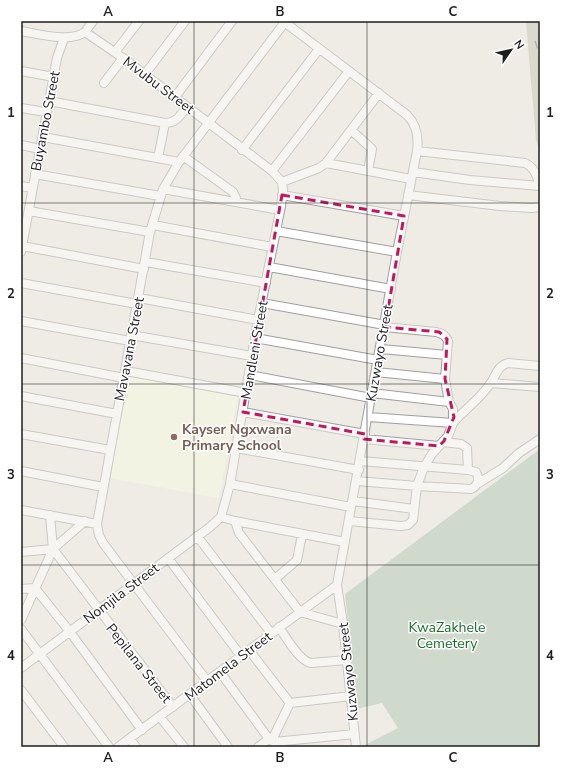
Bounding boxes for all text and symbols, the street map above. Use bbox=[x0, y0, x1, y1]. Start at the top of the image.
text: A bbox=[103, 3, 113, 21]
text: B bbox=[276, 3, 285, 21]
text: C bbox=[449, 3, 458, 21]
north arrow bbox=[491, 30, 531, 70]
text: N bbox=[510, 37, 527, 52]
street label: Mvubu Street bbox=[119, 52, 198, 119]
street label: Buyambo Street bbox=[26, 69, 65, 173]
text: 1 bbox=[7, 104, 15, 122]
text: 1 bbox=[546, 104, 554, 122]
text: 2 bbox=[7, 285, 15, 303]
text: 2 bbox=[546, 285, 554, 303]
street label: Mavavana Street bbox=[110, 295, 149, 403]
street label: Mandleni Street bbox=[236, 299, 273, 401]
street label: Kuzwayo Street bbox=[362, 303, 397, 403]
place label: Kayser Ngxwana Primary School bbox=[182, 420, 292, 455]
marker: Kayser Ngxwana Primary School bbox=[169, 432, 179, 442]
text: 3 bbox=[7, 466, 15, 484]
text: 3 bbox=[546, 466, 554, 484]
street label: Nomjila Street bbox=[80, 559, 163, 628]
park label: KwaZakhele Cemetery bbox=[409, 618, 485, 653]
street label: Pepilana Street bbox=[102, 620, 176, 707]
street label: Kuzwayo Street bbox=[334, 622, 363, 722]
street label: Matomela Street bbox=[181, 627, 276, 706]
text: 4 bbox=[7, 647, 15, 665]
text: 4 bbox=[546, 647, 554, 665]
text: A bbox=[103, 749, 113, 767]
text: B bbox=[276, 749, 285, 767]
text: C bbox=[449, 749, 458, 767]

